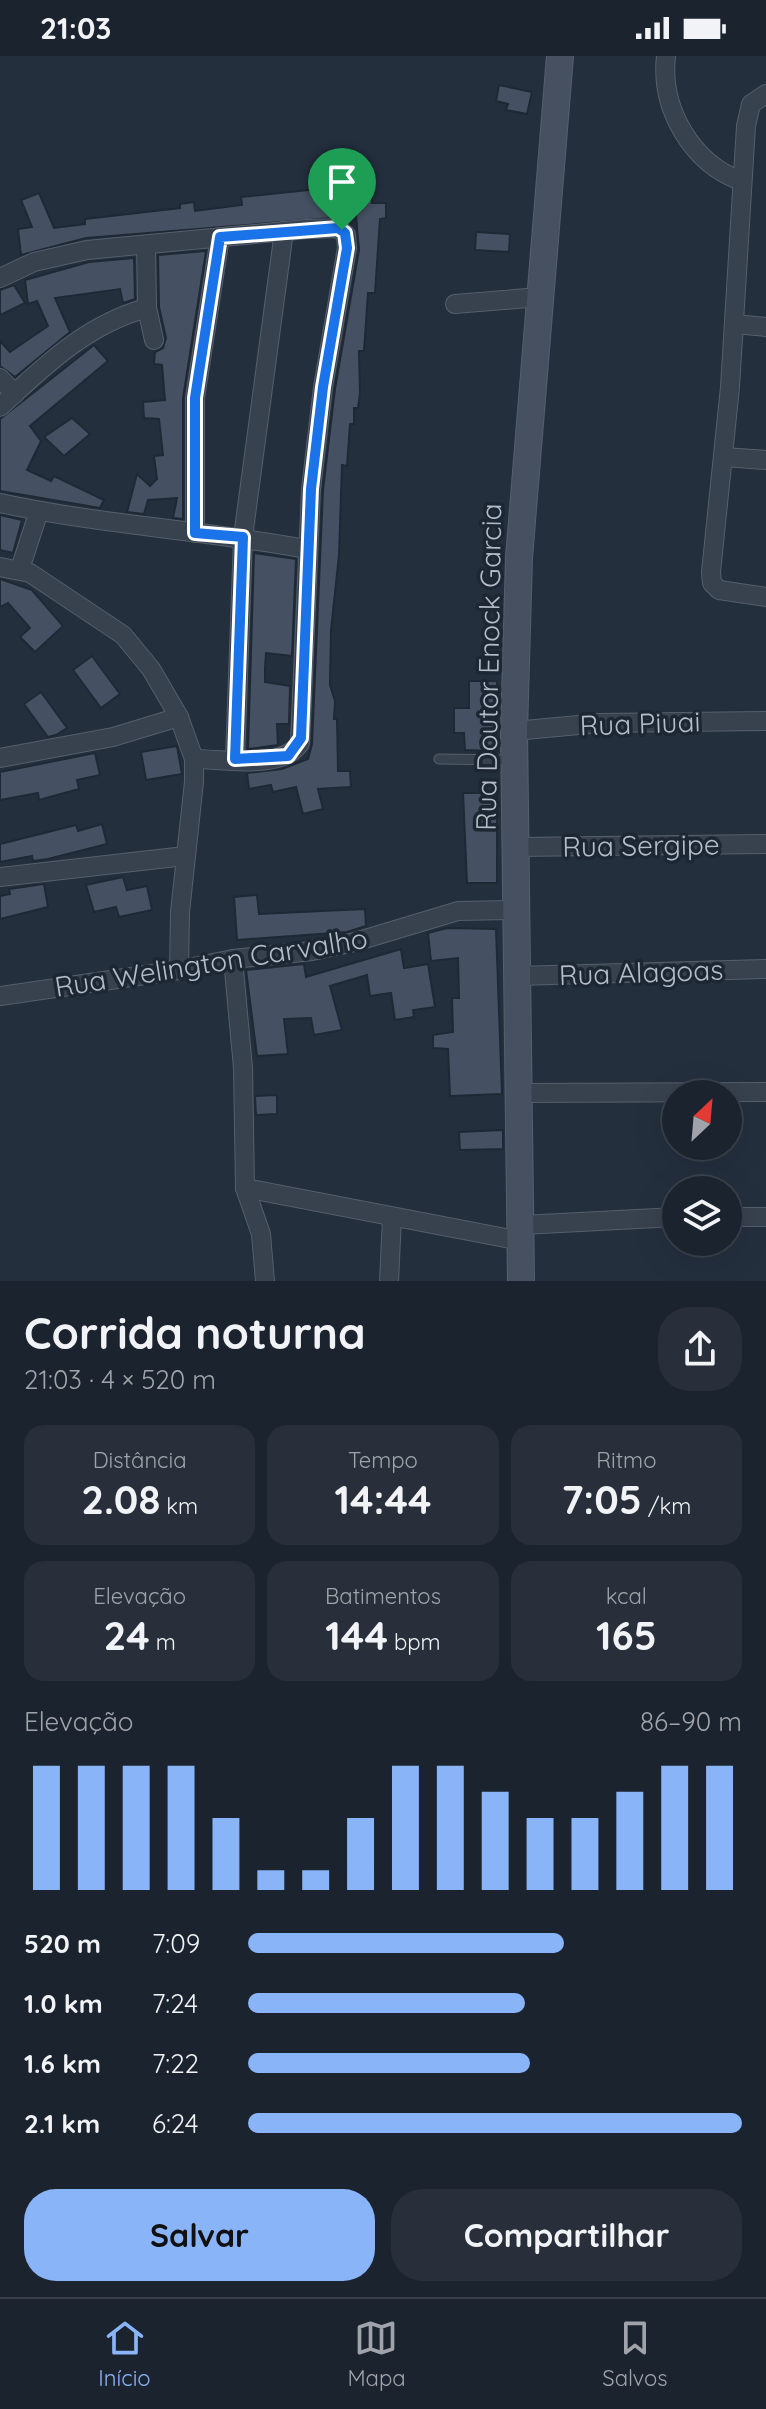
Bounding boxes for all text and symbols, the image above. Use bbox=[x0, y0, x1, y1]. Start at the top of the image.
text: 21:03 bbox=[40, 9, 111, 47]
pin bbox=[308, 148, 376, 230]
icon: arrive bbox=[320, 160, 364, 204]
street label: Rua Doutor Enock Garcia bbox=[468, 503, 508, 831]
street label: Rua Piuai bbox=[579, 703, 701, 743]
street label: Rua Sergipe bbox=[562, 826, 720, 864]
street label: Rua Welington Carvalho bbox=[52, 920, 370, 1004]
street label: Rua Alagoas bbox=[558, 952, 724, 992]
north arrow bbox=[662, 1080, 742, 1160]
map controls bbox=[662, 1080, 742, 1256]
button: layers bbox=[662, 1176, 742, 1256]
text: Corrida noturna bbox=[24, 1305, 366, 1360]
button: share bbox=[658, 1307, 742, 1391]
text: 21:03 · 4 × 520 m bbox=[24, 1363, 216, 1396]
text: Distância bbox=[93, 1446, 187, 1474]
text: Tempo bbox=[348, 1446, 418, 1474]
text: Ritmo bbox=[596, 1446, 656, 1474]
text: 2.08 bbox=[81, 1474, 160, 1524]
text: 14:44 bbox=[334, 1474, 432, 1524]
text: 7:05 bbox=[561, 1474, 642, 1524]
text: km bbox=[160, 1492, 198, 1520]
text: /km bbox=[642, 1492, 691, 1520]
text: Elevação bbox=[93, 1582, 186, 1610]
text: Batimentos bbox=[325, 1582, 441, 1610]
text: kcal bbox=[606, 1582, 647, 1610]
text: 24 bbox=[103, 1610, 150, 1660]
text: 144 bbox=[325, 1610, 388, 1660]
text: 165 bbox=[596, 1610, 657, 1660]
text: m bbox=[150, 1628, 176, 1656]
text: bpm bbox=[388, 1628, 441, 1656]
text: Elevação bbox=[24, 1705, 133, 1738]
text: 86–90 m bbox=[640, 1705, 742, 1738]
text: 520 m bbox=[24, 1927, 101, 1960]
text: 7:09 bbox=[152, 1927, 200, 1960]
text: 1.0 km bbox=[24, 1987, 103, 2020]
text: 7:24 bbox=[152, 1987, 198, 2020]
text: 1.6 km bbox=[24, 2047, 101, 2080]
text: 7:22 bbox=[152, 2047, 199, 2080]
text: 2.1 km bbox=[24, 2107, 100, 2140]
text: 6:24 bbox=[152, 2107, 199, 2140]
button: Salvar bbox=[24, 2189, 375, 2281]
button: Compartilhar bbox=[391, 2189, 742, 2281]
tab: Início bbox=[98, 2316, 151, 2392]
tab: Mapa bbox=[347, 2316, 406, 2392]
tab: Salvos bbox=[602, 2316, 668, 2392]

